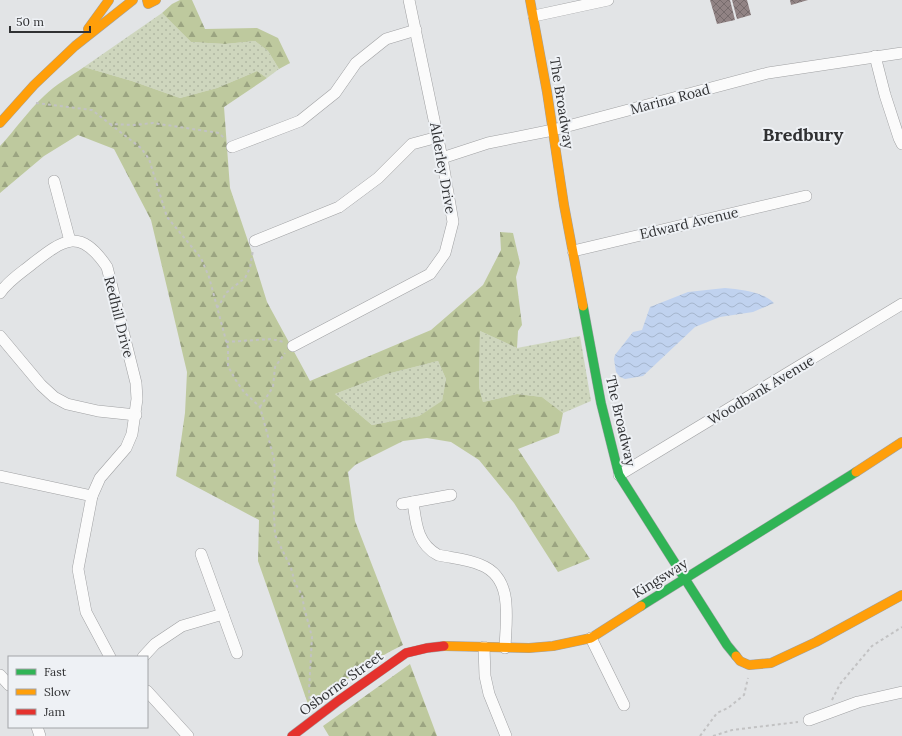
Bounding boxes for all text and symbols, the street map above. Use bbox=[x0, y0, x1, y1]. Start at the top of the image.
scale bar bbox=[10, 8, 90, 34]
text: 50 m bbox=[16, 14, 44, 29]
street label: The Broadway bbox=[546, 56, 578, 151]
street label: Marina Road bbox=[628, 80, 712, 118]
street label: Alderley Drive bbox=[426, 120, 460, 215]
district label: Bredbury bbox=[763, 123, 843, 146]
street label: Edward Avenue bbox=[638, 203, 741, 243]
street label: Redhill Drive bbox=[100, 274, 138, 360]
street label: Woodbank Avenue bbox=[705, 351, 818, 429]
street label: The Broadway bbox=[602, 374, 640, 469]
street label: Kingsway bbox=[629, 554, 691, 602]
street label: Osborne Street bbox=[295, 646, 387, 720]
legend bbox=[8, 656, 148, 728]
text: Fast bbox=[44, 664, 67, 679]
text: Slow bbox=[44, 684, 71, 699]
text: Jam bbox=[43, 704, 65, 719]

